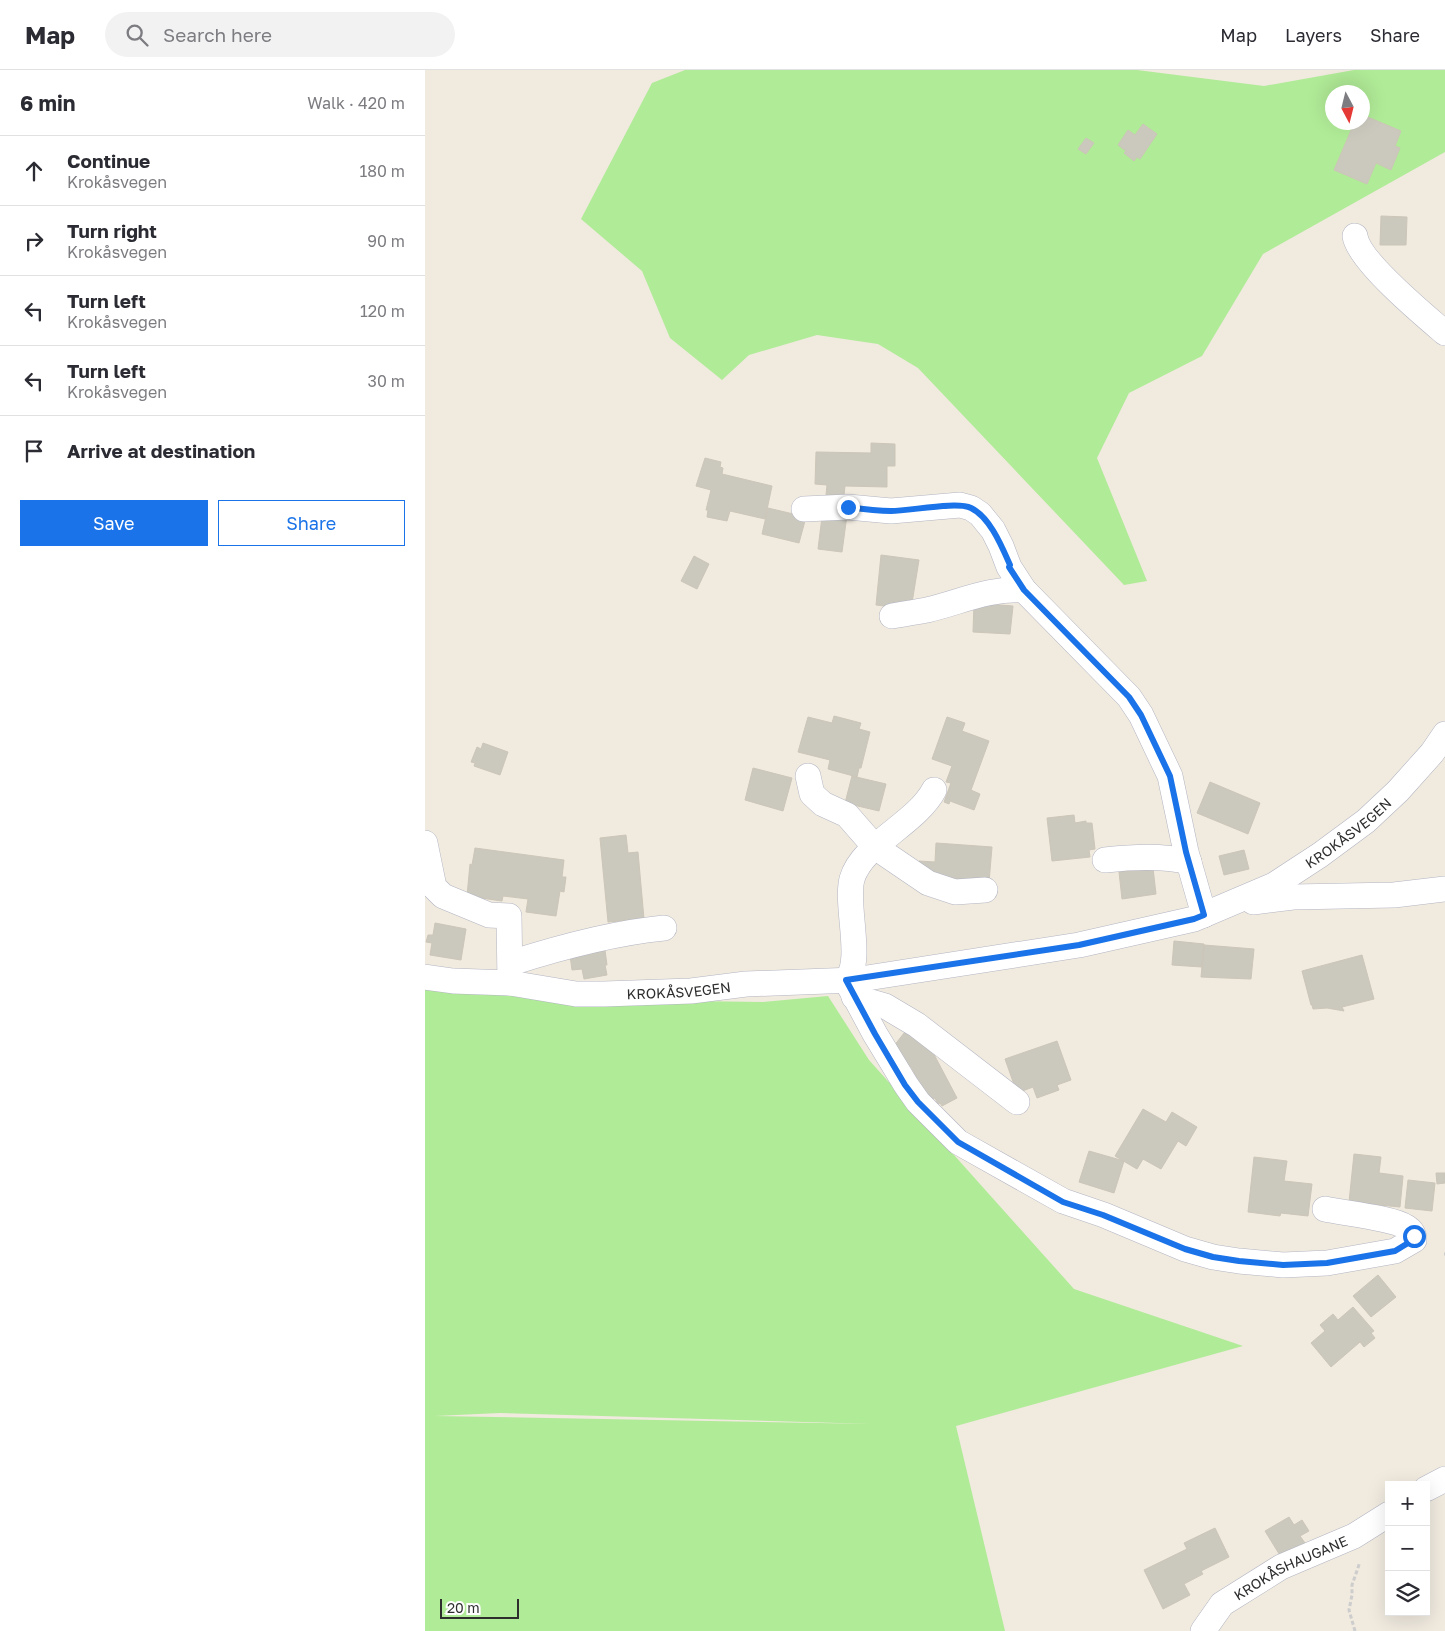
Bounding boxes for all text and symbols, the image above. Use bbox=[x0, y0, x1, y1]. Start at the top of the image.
search box bbox=[105, 12, 455, 57]
text: Map bbox=[25, 20, 75, 49]
icon: search bbox=[123, 21, 151, 49]
text: Search here bbox=[163, 23, 272, 46]
text: Map bbox=[1220, 24, 1257, 46]
text: Layers bbox=[1285, 24, 1342, 46]
text: Share bbox=[1370, 24, 1420, 46]
north arrow bbox=[1325, 85, 1370, 130]
text: 6 min bbox=[20, 90, 75, 116]
text: Walk · 420 m bbox=[307, 93, 405, 113]
text: Continue bbox=[67, 149, 150, 172]
icon: ahead bbox=[20, 157, 48, 185]
text: 180 m bbox=[359, 161, 405, 181]
text: Krokåsvegen bbox=[67, 172, 167, 192]
text: Turn right bbox=[67, 219, 157, 242]
icon: right bbox=[20, 227, 48, 255]
text: 90 m bbox=[367, 231, 405, 251]
text: Krokåsvegen bbox=[67, 242, 167, 262]
text: Turn left bbox=[67, 289, 146, 312]
icon: left bbox=[20, 297, 48, 325]
text: 120 m bbox=[360, 301, 405, 321]
text: Krokåsvegen bbox=[67, 312, 167, 332]
text: Turn left bbox=[67, 359, 146, 382]
icon: left bbox=[20, 367, 48, 395]
text: 30 m bbox=[368, 371, 405, 391]
text: Krokåsvegen bbox=[67, 382, 167, 402]
icon: arrive bbox=[20, 437, 48, 465]
text: Arrive at destination bbox=[67, 439, 255, 462]
route end bbox=[837, 496, 860, 519]
button: Save bbox=[20, 500, 208, 546]
button: Share bbox=[218, 500, 405, 546]
street label: KROKÅSVEGEN bbox=[1302, 794, 1394, 871]
street label: KROKÅSVEGEN bbox=[626, 978, 732, 1002]
route start bbox=[1403, 1225, 1426, 1248]
map controls bbox=[1385, 1481, 1430, 1616]
button: + bbox=[1385, 1481, 1430, 1526]
button: − bbox=[1385, 1526, 1430, 1571]
street label: KROKÅSHAUGANE bbox=[1230, 1531, 1350, 1603]
button: layers bbox=[1385, 1571, 1430, 1616]
scale bar bbox=[440, 1596, 519, 1619]
text: 20 m bbox=[447, 1599, 480, 1616]

